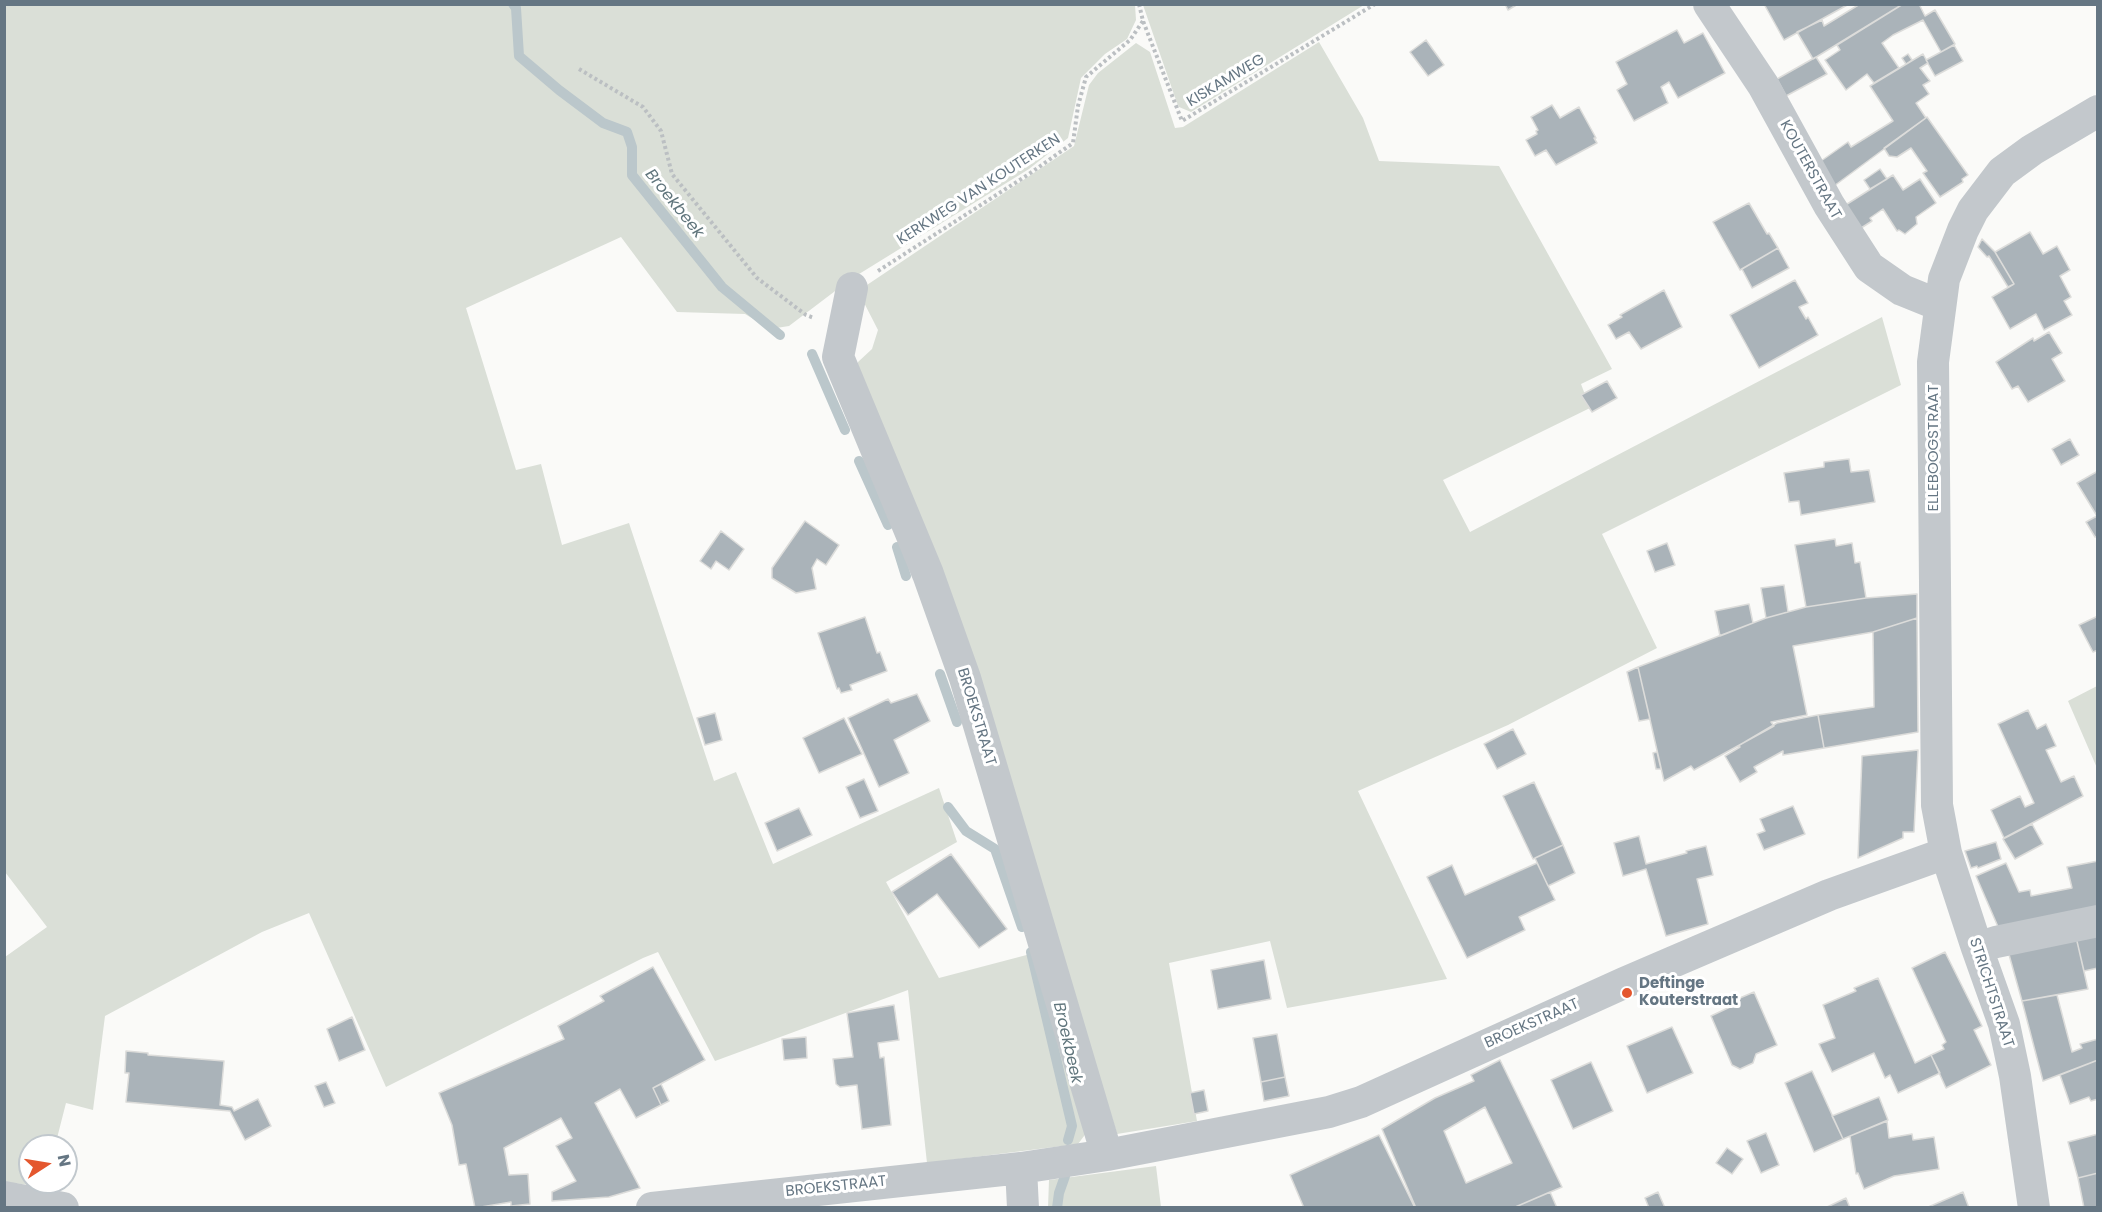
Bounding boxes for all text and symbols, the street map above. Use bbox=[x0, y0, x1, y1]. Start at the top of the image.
street label: KISKAMWEG bbox=[1184, 51, 1268, 111]
street label: KOUTERSTRAAT bbox=[1775, 117, 1845, 223]
street label: KERKWEG VAN KOUTERKEN bbox=[894, 131, 1064, 249]
water label: Broekbeek bbox=[640, 166, 708, 242]
street label: ELLEBOOGSTRAAT bbox=[1925, 384, 1943, 512]
street label: BROEKSTRAAT bbox=[953, 666, 999, 768]
street label: STRICHTSTRAAT bbox=[1965, 936, 2017, 1050]
place label: Deftinge Kouterstraat bbox=[1639, 975, 1738, 1010]
marker: Deftinge Kouterstraat bbox=[1620, 986, 1634, 1000]
street label: BROEKSTRAAT bbox=[1482, 995, 1582, 1053]
water label: Broekbeek bbox=[1048, 1000, 1086, 1086]
north arrow bbox=[18, 1134, 78, 1194]
text: N bbox=[52, 1152, 77, 1169]
street label: BROEKSTRAAT bbox=[785, 1173, 887, 1201]

